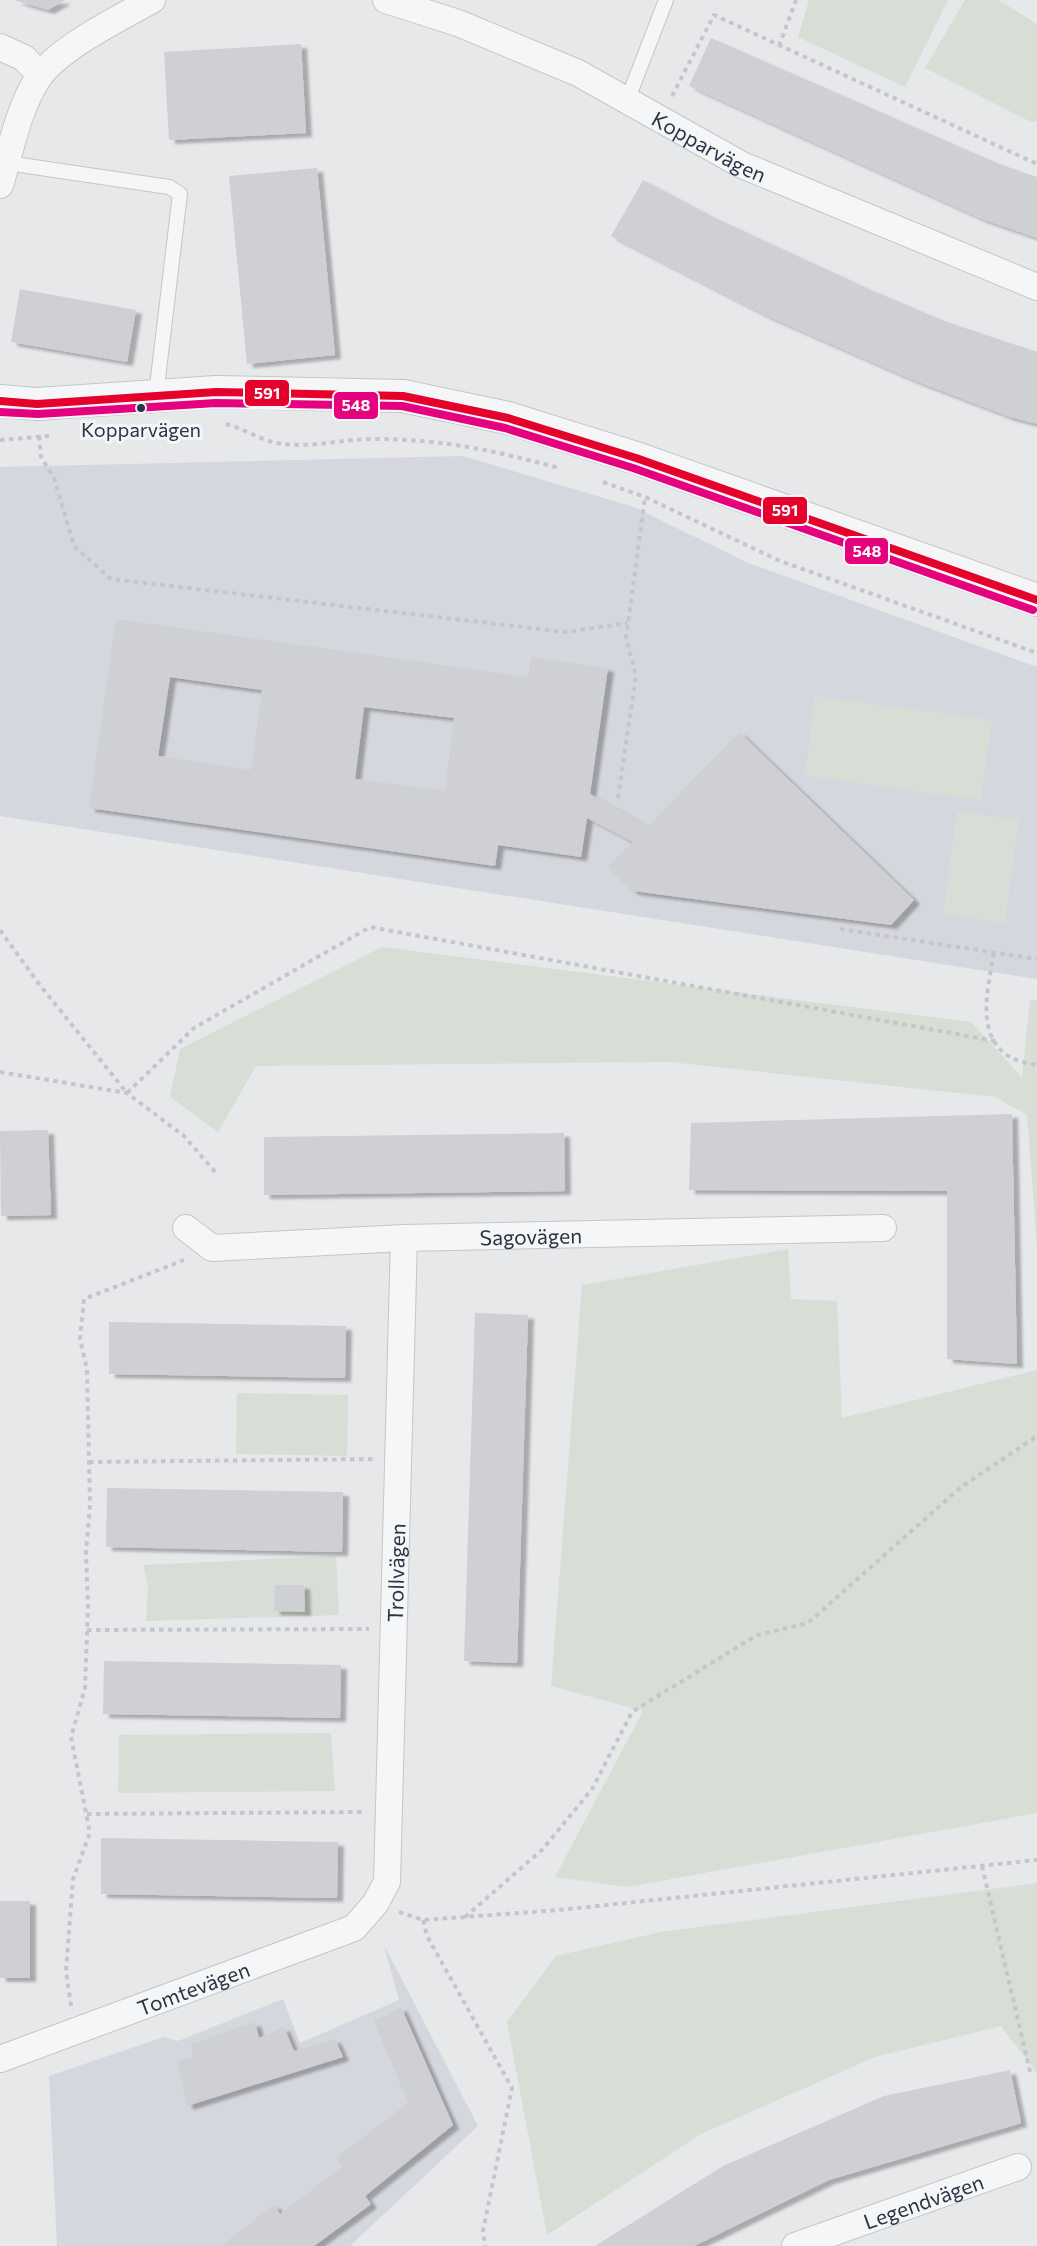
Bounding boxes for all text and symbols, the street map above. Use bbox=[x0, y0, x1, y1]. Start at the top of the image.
street label: Kopparvägen bbox=[648, 105, 770, 186]
line badge: 591 bbox=[244, 379, 290, 407]
text: 591 bbox=[254, 383, 280, 402]
line badge: 548 bbox=[333, 391, 379, 420]
text: 548 bbox=[341, 395, 371, 414]
marker: Kopparvägen bbox=[135, 402, 147, 414]
place label: Kopparvägen bbox=[81, 417, 201, 441]
line badge: 591 bbox=[762, 496, 808, 525]
text: 591 bbox=[772, 500, 798, 519]
line badge: 548 bbox=[844, 537, 889, 565]
text: 548 bbox=[852, 541, 882, 560]
street label: Sagovägen bbox=[479, 1222, 582, 1249]
street label: Trollvägen bbox=[381, 1523, 409, 1622]
street label: Tomtevägen bbox=[134, 1955, 253, 2020]
street label: Legendvägen bbox=[860, 2168, 986, 2233]

